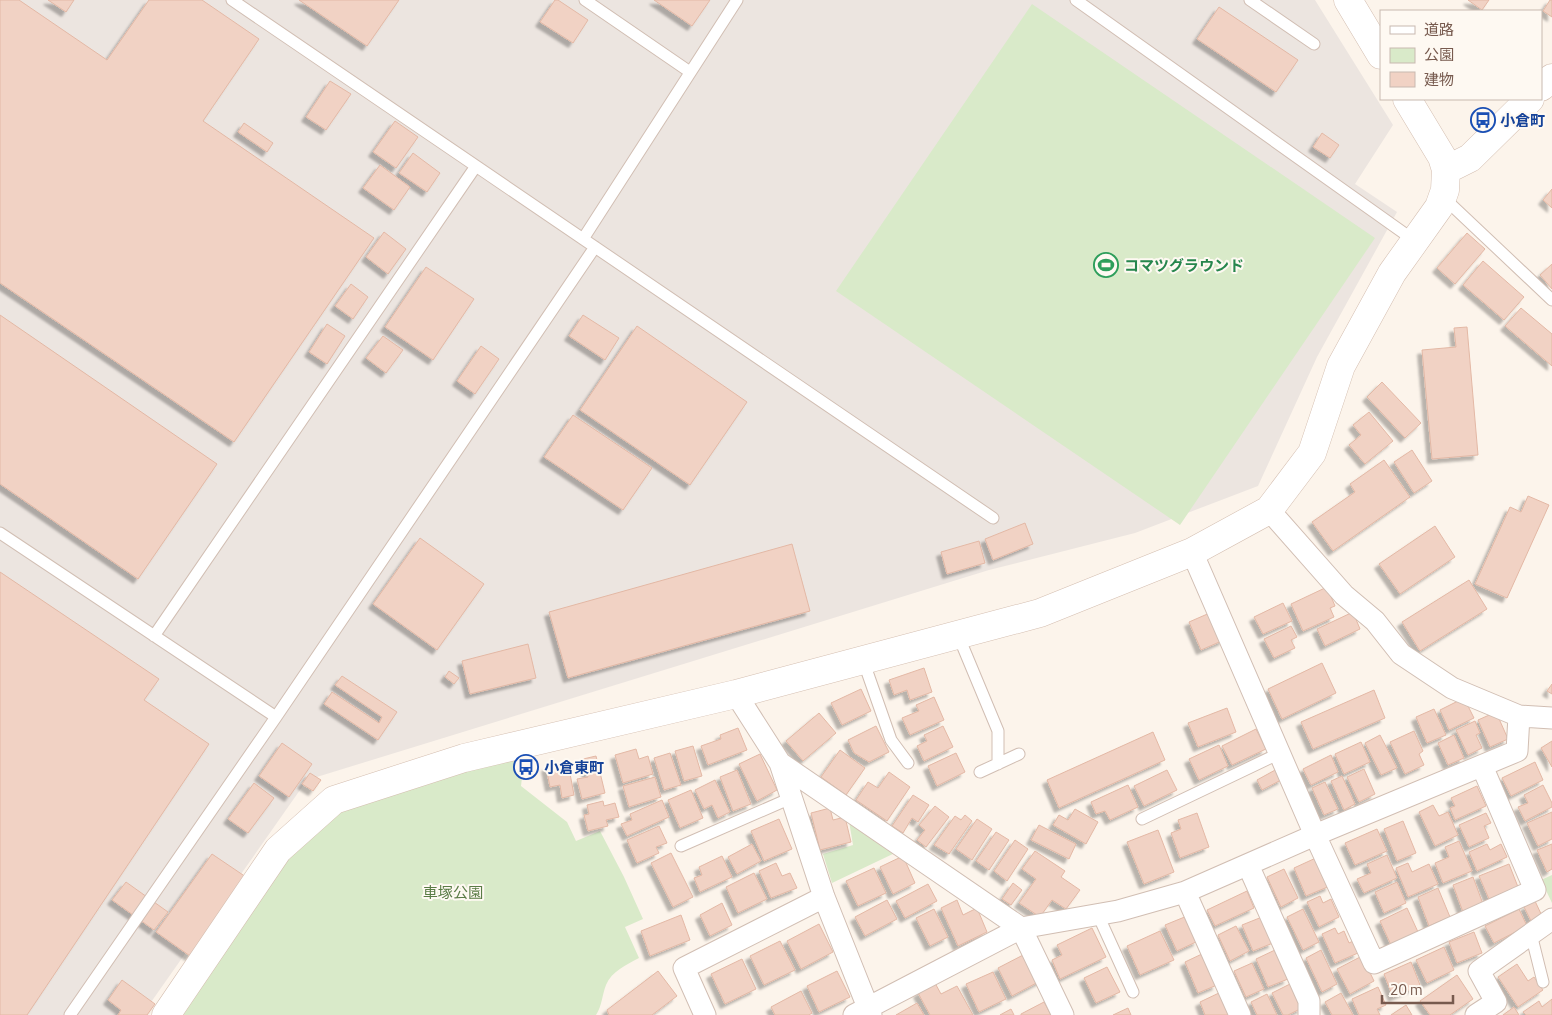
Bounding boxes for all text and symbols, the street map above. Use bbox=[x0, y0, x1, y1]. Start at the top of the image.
legend bbox=[1380, 10, 1542, 100]
text: 道路 bbox=[1424, 18, 1454, 41]
text: 公園 bbox=[1424, 43, 1454, 66]
text: 建物 bbox=[1424, 68, 1454, 91]
bus stop icon: 小倉町 bbox=[1470, 107, 1496, 133]
place label: 小倉町 bbox=[1500, 109, 1545, 132]
sports icon: コマツグラウンド bbox=[1093, 252, 1119, 278]
place label: コマツグラウンド bbox=[1124, 254, 1244, 277]
bus stop icon: 小倉東町 bbox=[513, 754, 539, 780]
place label: 小倉東町 bbox=[544, 756, 604, 779]
park label: 車塚公園 bbox=[423, 881, 483, 904]
scale bar bbox=[1382, 972, 1453, 1004]
text: 20 m bbox=[1390, 978, 1423, 1001]

